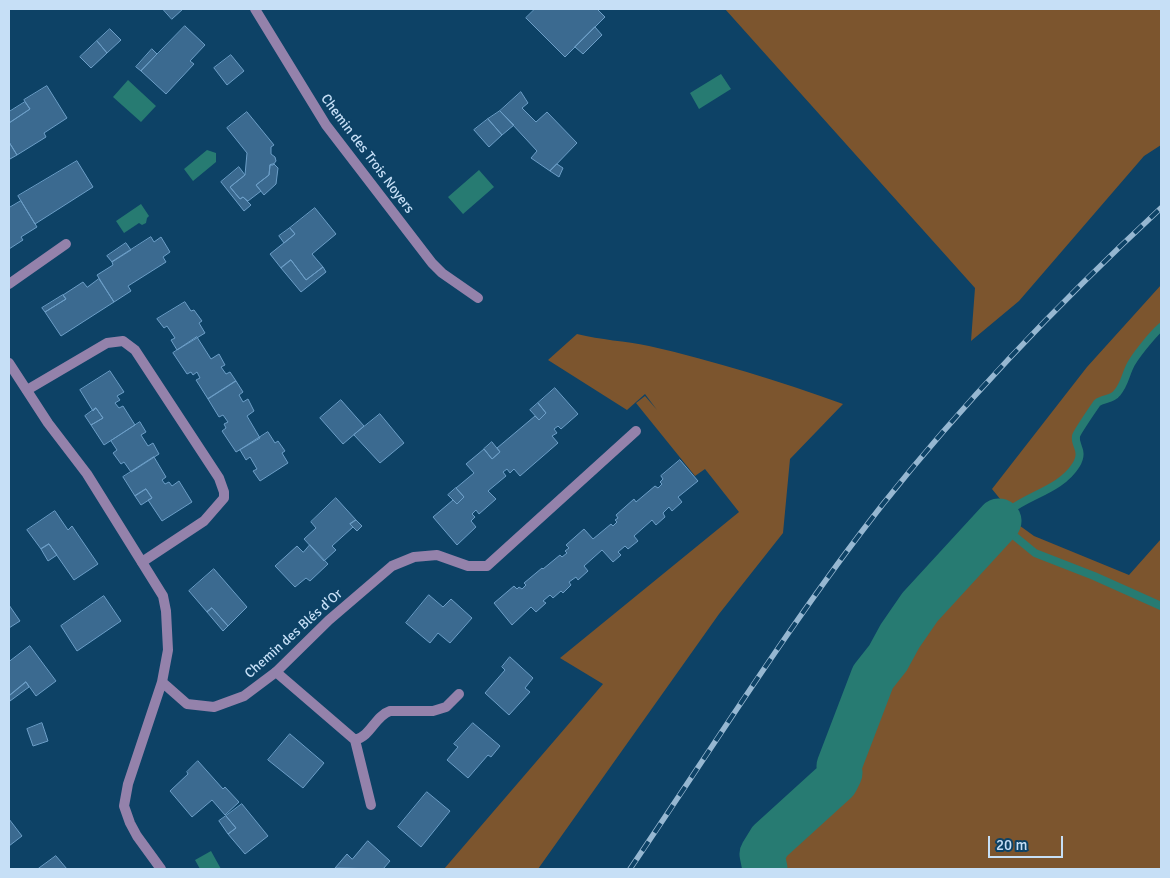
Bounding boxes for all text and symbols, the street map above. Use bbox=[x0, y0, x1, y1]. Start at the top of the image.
street label: Chemin des Trois Noyers bbox=[317, 91, 417, 217]
street label: Chemin des Blés d'Or bbox=[242, 586, 346, 682]
scale bar bbox=[990, 826, 1065, 858]
text: 20 m bbox=[996, 836, 1027, 854]

